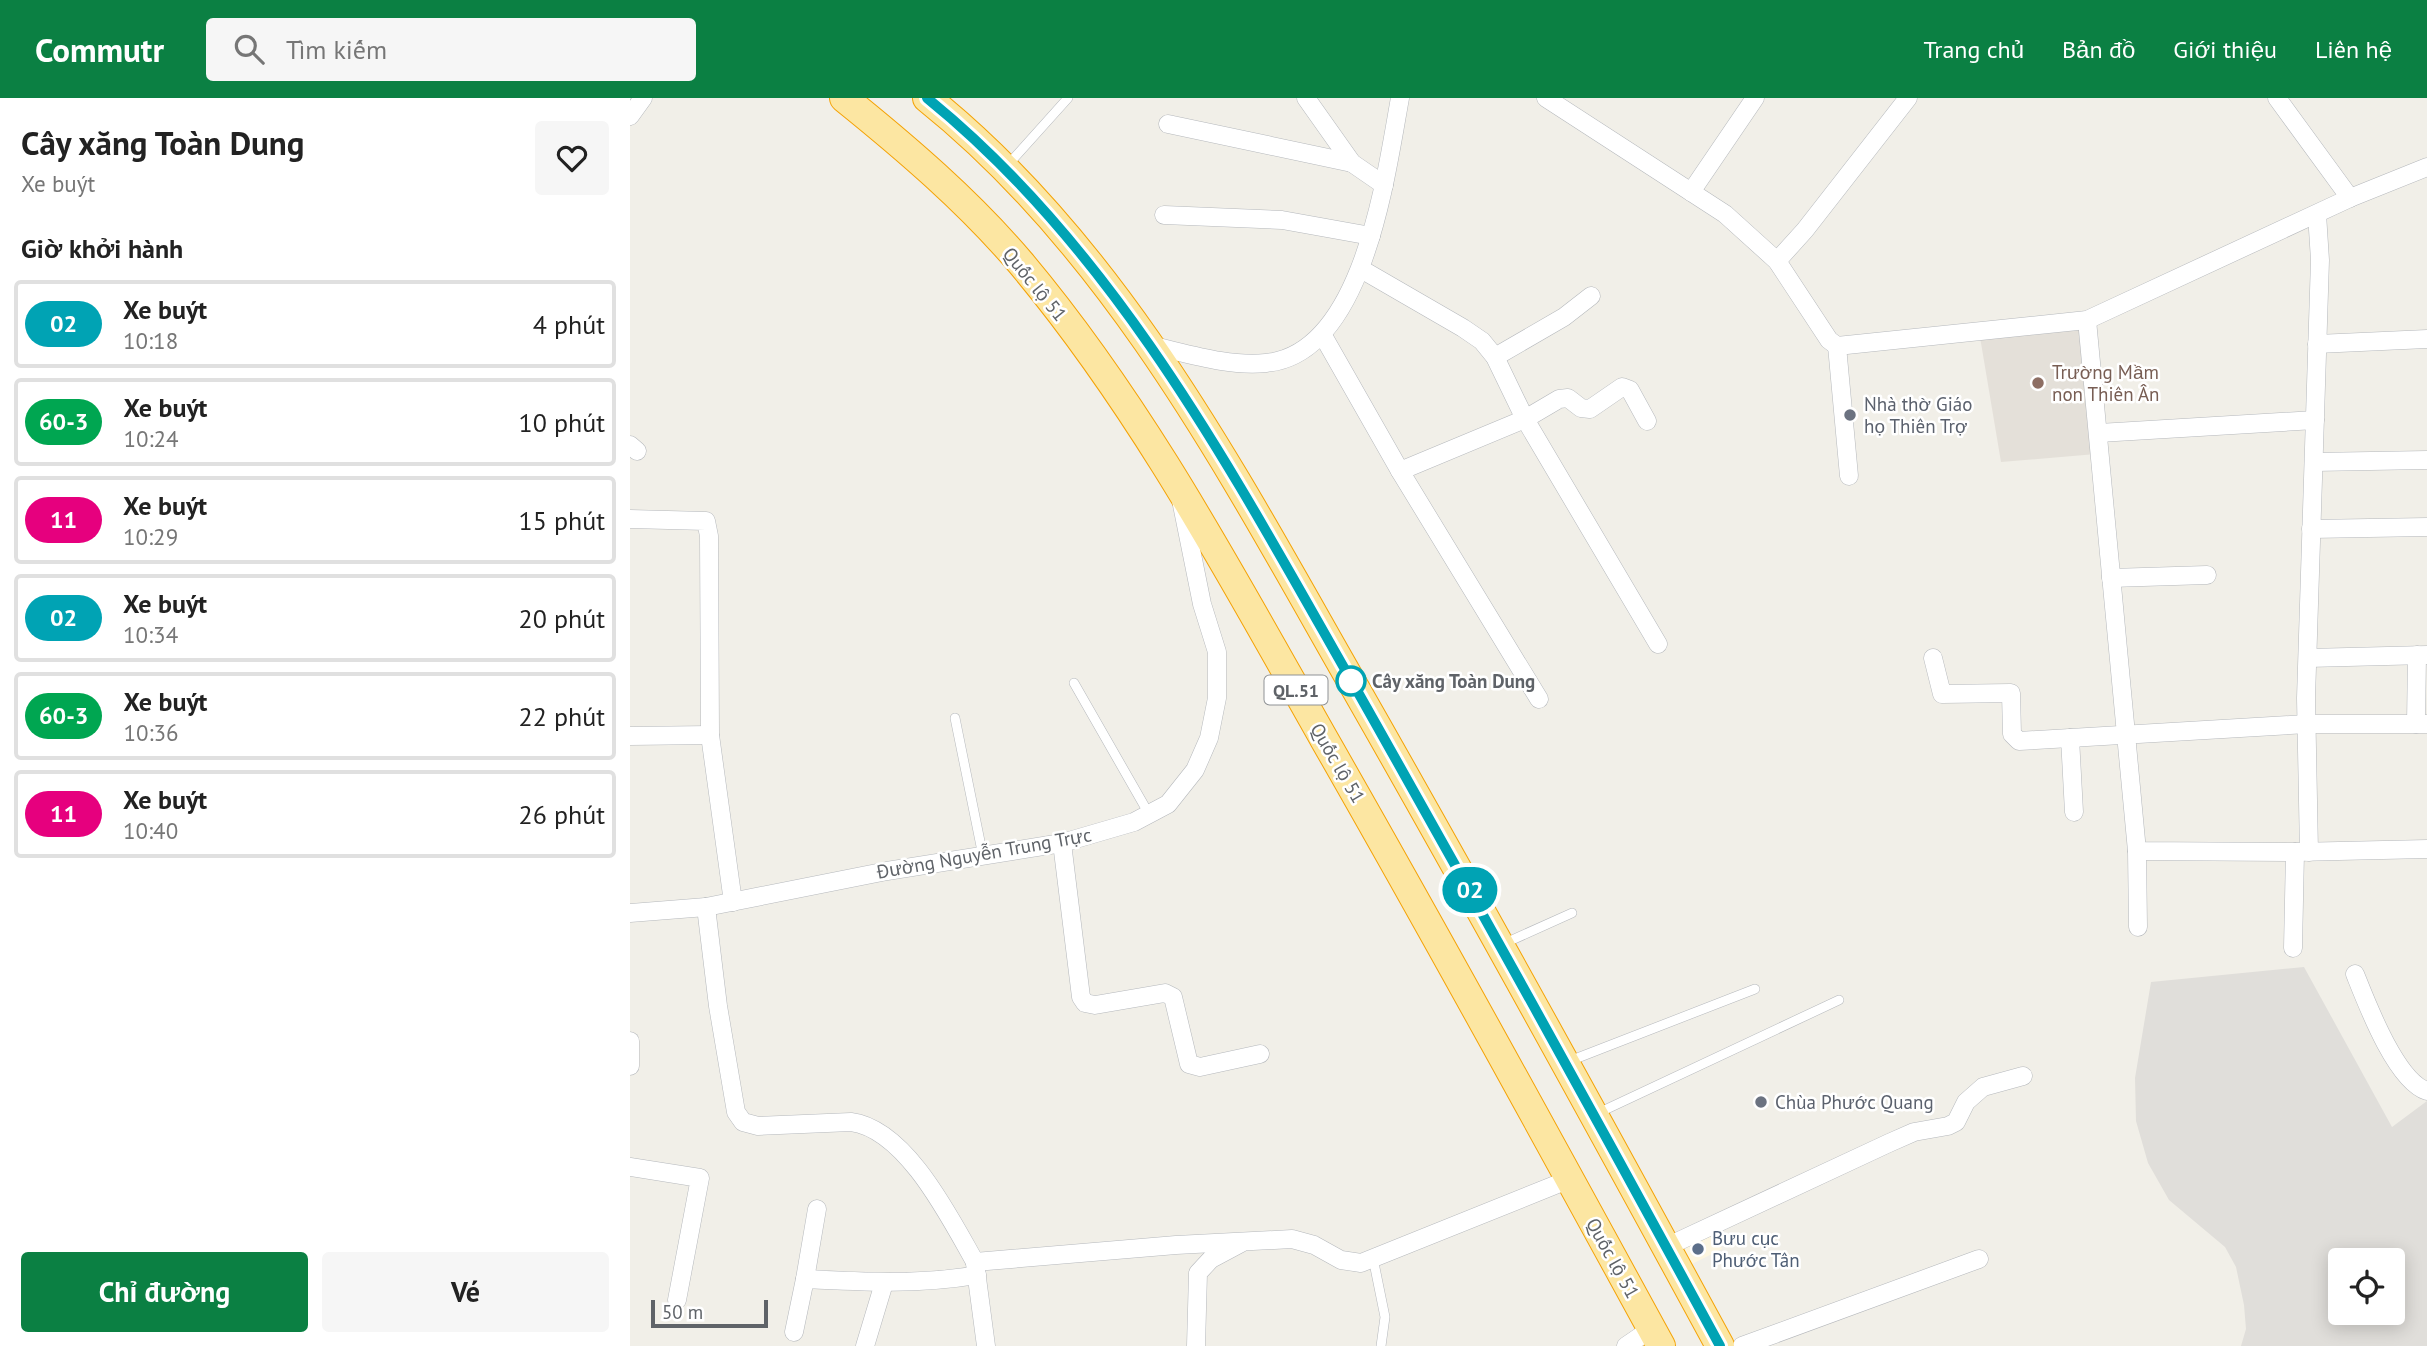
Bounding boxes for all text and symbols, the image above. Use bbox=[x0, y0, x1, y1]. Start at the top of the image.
search box bbox=[206, 18, 696, 81]
text: Commutr bbox=[35, 28, 164, 71]
icon: search bbox=[230, 30, 268, 68]
text: Tìm kiếm bbox=[286, 33, 387, 66]
text: Trang chủ bbox=[1923, 34, 2024, 65]
text: Bản đồ bbox=[2062, 34, 2135, 65]
text: Giới thiệu bbox=[2173, 34, 2277, 65]
text: Liên hệ bbox=[2315, 34, 2392, 65]
text: Cây xăng Toàn Dung bbox=[21, 121, 304, 164]
button: heart bbox=[535, 121, 609, 195]
text: Xe buýt bbox=[21, 169, 95, 198]
text: Giờ khởi hành bbox=[21, 232, 183, 265]
street label: Quốc lộ 51 bbox=[998, 242, 1072, 326]
text: Xe buýt bbox=[123, 293, 207, 326]
text: 02 bbox=[50, 308, 77, 339]
text: 4 phút bbox=[533, 308, 605, 341]
text: 10:18 bbox=[123, 326, 178, 355]
place label: Trường Mầm non Thiên Ân bbox=[2052, 360, 2160, 406]
marker: Trường Mầm non Thiên Ân bbox=[2030, 375, 2046, 391]
text: Xe buýt bbox=[123, 391, 207, 424]
place label: Nhà thờ Giáo họ Thiên Trợ bbox=[1864, 392, 1972, 438]
text: 60-3 bbox=[39, 406, 88, 437]
text: 10 phút bbox=[519, 406, 605, 439]
marker: Nhà thờ Giáo họ Thiên Trợ bbox=[1842, 407, 1858, 423]
text: 10:24 bbox=[123, 424, 179, 453]
text: Xe buýt bbox=[123, 489, 207, 522]
text: 11 bbox=[50, 504, 77, 535]
text: 15 phút bbox=[519, 504, 605, 537]
text: 10:29 bbox=[123, 522, 178, 551]
text: Xe buýt bbox=[123, 587, 207, 620]
text: 02 bbox=[50, 602, 77, 633]
text: 20 phút bbox=[519, 602, 605, 635]
text: 10:34 bbox=[123, 620, 178, 649]
marker: Cây xăng Toàn Dung bbox=[1336, 666, 1366, 696]
place label: Cây xăng Toàn Dung bbox=[1372, 669, 1535, 693]
road number: QL.51 bbox=[1264, 676, 1328, 704]
text: Xe buýt bbox=[123, 685, 207, 718]
text: 60-3 bbox=[39, 700, 88, 731]
text: 22 phút bbox=[519, 700, 605, 733]
text: 10:36 bbox=[123, 718, 179, 747]
street label: Quốc lộ 51 bbox=[1305, 719, 1371, 807]
text: Xe buýt bbox=[123, 783, 207, 816]
text: 11 bbox=[50, 798, 77, 829]
text: 26 phút bbox=[519, 798, 605, 831]
text: 10:40 bbox=[123, 816, 178, 845]
street label: Đường Nguyễn Trung Trực bbox=[874, 822, 1093, 884]
line badge: 02 bbox=[1438, 867, 1502, 913]
text: 02 bbox=[1456, 874, 1484, 905]
place label: Chùa Phước Quang bbox=[1775, 1090, 1934, 1114]
marker: Chùa Phước Quang bbox=[1753, 1094, 1769, 1110]
street label: Quốc lộ 51 bbox=[1581, 1213, 1645, 1303]
place label: Bưu cục Phước Tân bbox=[1712, 1226, 1800, 1272]
marker: Bưu cục Phước Tân bbox=[1690, 1241, 1706, 1257]
map controls bbox=[2328, 1248, 2405, 1325]
button: locate bbox=[2328, 1248, 2405, 1325]
button: Chỉ đường bbox=[21, 1252, 308, 1332]
button: Vé bbox=[322, 1252, 609, 1332]
scale bar bbox=[651, 1297, 768, 1329]
text: 50 m bbox=[662, 1300, 703, 1324]

